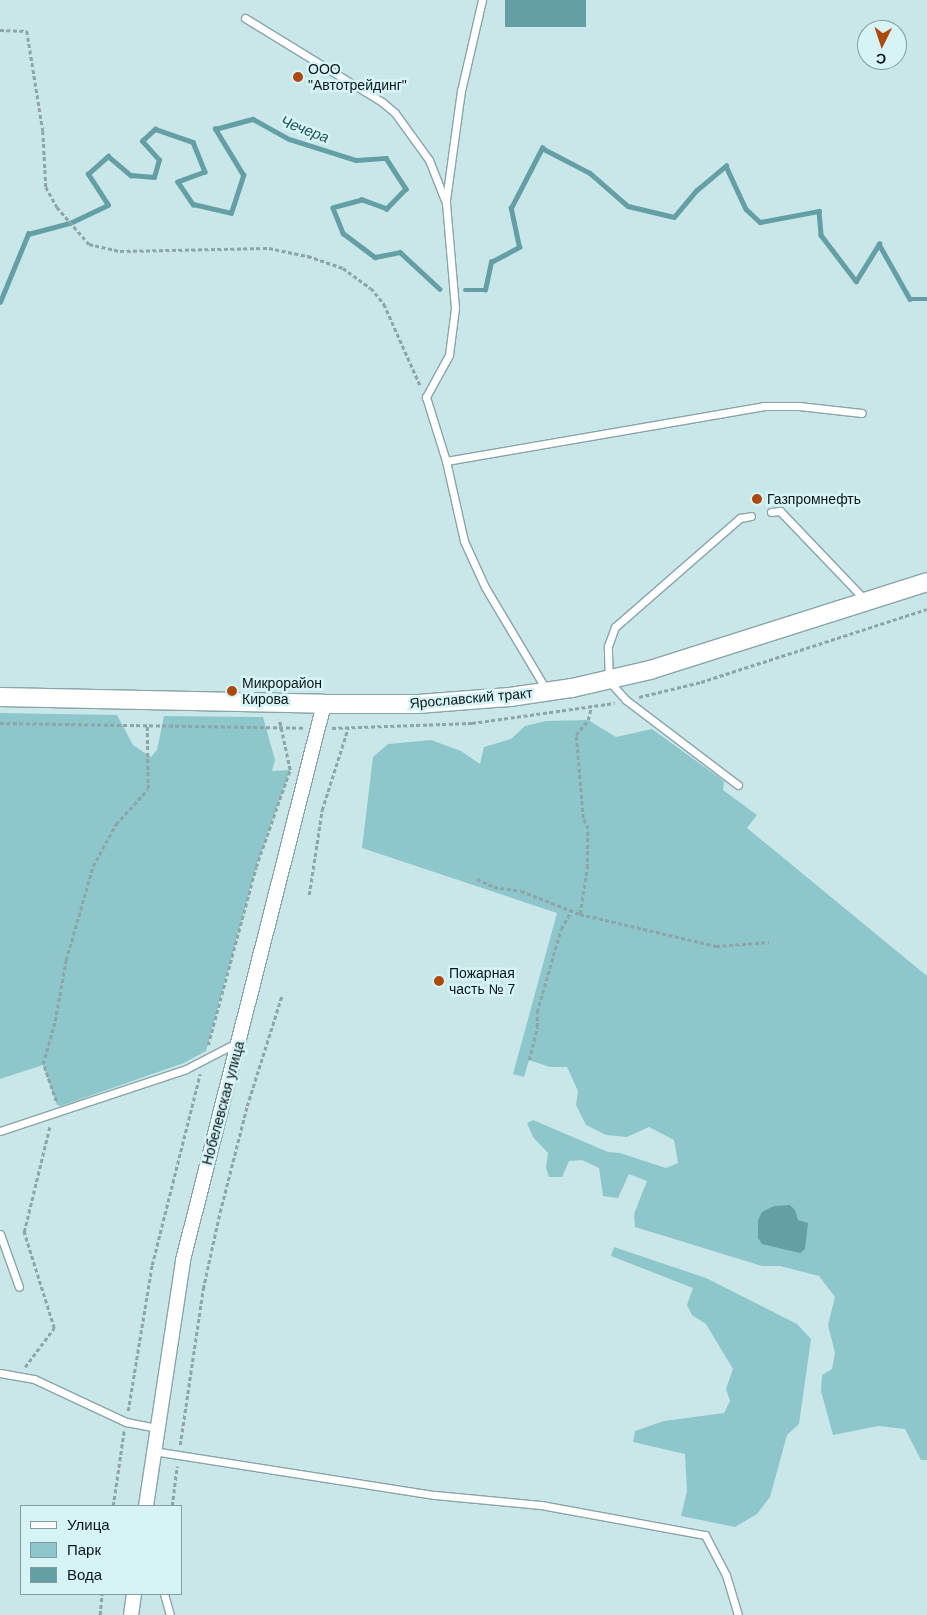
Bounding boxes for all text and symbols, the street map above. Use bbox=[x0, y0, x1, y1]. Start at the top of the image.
north arrow bbox=[857, 20, 907, 70]
text: С bbox=[875, 51, 887, 67]
place label: ООО "Автотрейдинг" bbox=[308, 61, 407, 94]
marker: ООО "Автотрейдинг" bbox=[292, 71, 304, 83]
water label: Чечера bbox=[278, 112, 332, 146]
place label: Газпромнефть bbox=[767, 491, 861, 507]
marker: Газпромнефть bbox=[751, 493, 763, 505]
place label: Микрорайон Кирова bbox=[242, 675, 322, 708]
street label: Ярославский тракт bbox=[409, 684, 533, 712]
marker: Микрорайон Кирова bbox=[226, 685, 238, 697]
place label: Пожарная часть № 7 bbox=[449, 965, 515, 998]
marker: Пожарная часть № 7 bbox=[433, 975, 445, 987]
street label: Нобелевская улица bbox=[198, 1039, 248, 1167]
legend bbox=[20, 1505, 182, 1595]
text: Улица bbox=[67, 1516, 110, 1533]
text: Парк bbox=[67, 1541, 101, 1558]
text: Вода bbox=[67, 1566, 102, 1583]

